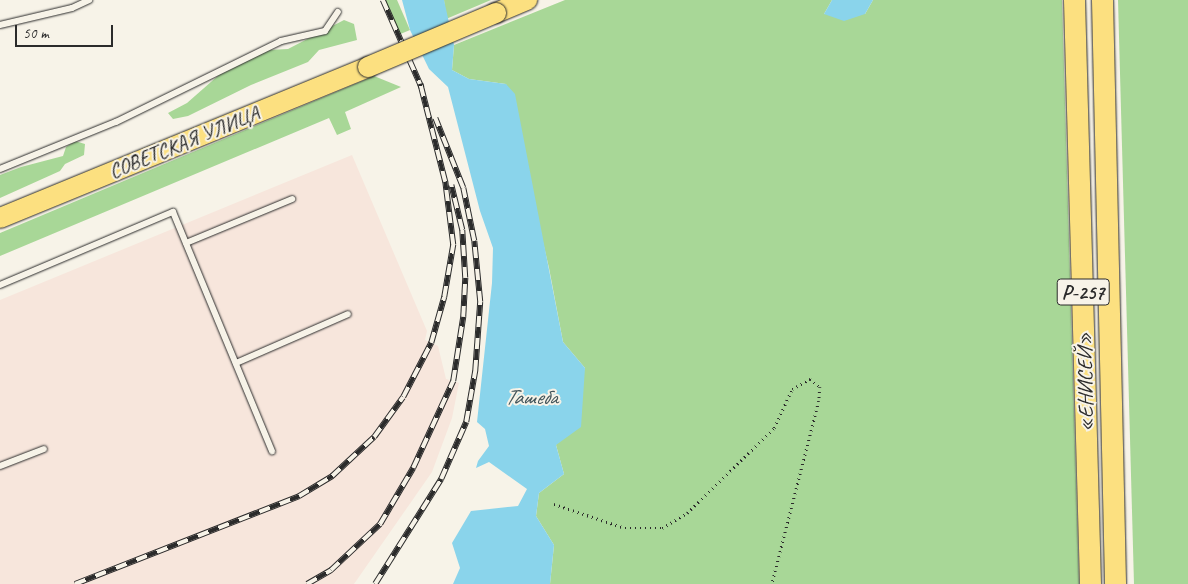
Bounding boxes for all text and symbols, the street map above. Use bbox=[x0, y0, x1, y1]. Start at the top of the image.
scale bar bbox=[18, 15, 115, 47]
text: 50 m bbox=[23, 24, 49, 43]
street label: СОВЕТСКАЯ УЛИЦА bbox=[105, 100, 263, 184]
road number: Р-257 bbox=[1056, 274, 1110, 310]
street label: «ЕНИСЕЙ» bbox=[1072, 332, 1098, 432]
water label: Ташеба bbox=[505, 385, 557, 411]

